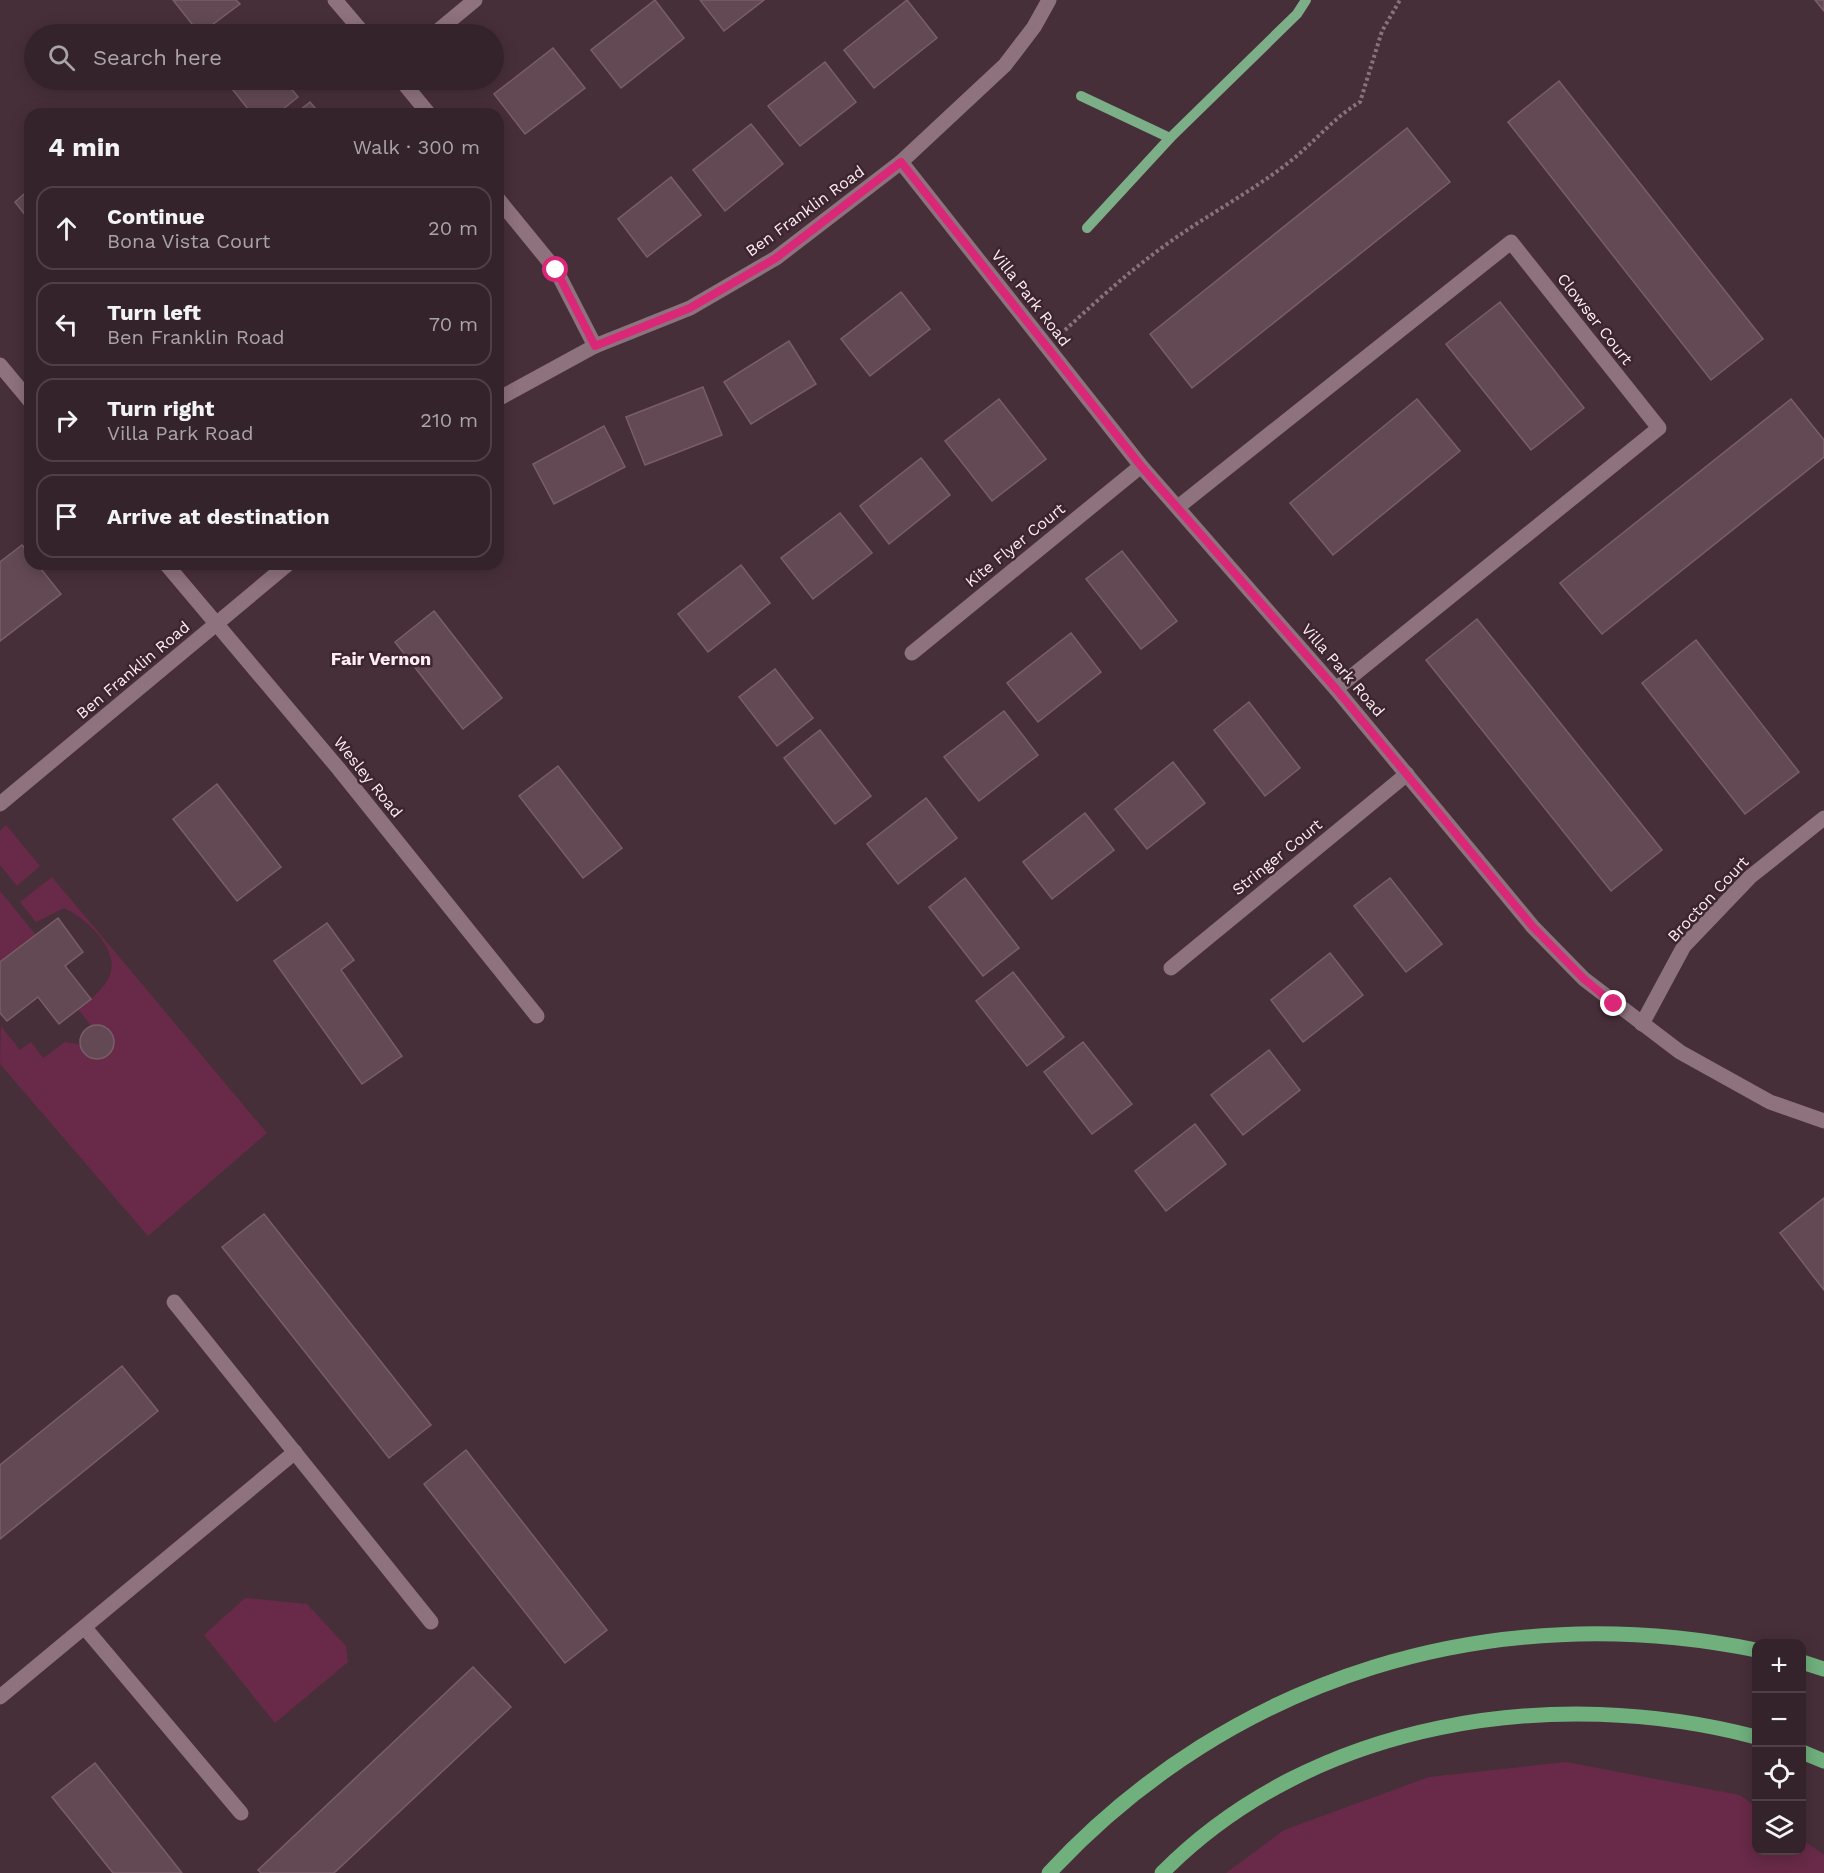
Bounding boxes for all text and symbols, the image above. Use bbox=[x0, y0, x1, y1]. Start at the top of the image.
search box bbox=[24, 24, 504, 90]
icon: search bbox=[45, 41, 78, 74]
text: Search here bbox=[93, 45, 222, 70]
text: 4 min bbox=[48, 132, 120, 162]
text: Walk · 300 m bbox=[353, 135, 480, 159]
street label: Ben Franklin Road bbox=[742, 162, 868, 260]
text: Continue bbox=[107, 204, 205, 229]
icon: ahead bbox=[50, 212, 83, 245]
text: 20 m bbox=[428, 216, 478, 240]
text: Bona Vista Court bbox=[107, 229, 270, 253]
street label: Villa Park Road bbox=[987, 246, 1075, 350]
route start bbox=[542, 256, 568, 282]
street label: Clowser Court bbox=[1553, 269, 1637, 369]
text: Turn left bbox=[107, 300, 201, 325]
icon: left bbox=[50, 308, 83, 341]
text: 70 m bbox=[429, 312, 478, 336]
text: Ben Franklin Road bbox=[107, 325, 285, 349]
text: Turn right bbox=[107, 396, 214, 421]
icon: right bbox=[50, 404, 83, 437]
text: 210 m bbox=[420, 408, 478, 432]
text: Villa Park Road bbox=[107, 421, 253, 445]
street label: Kite Flyer Court bbox=[961, 499, 1069, 591]
icon: arrive bbox=[50, 500, 83, 533]
text: Arrive at destination bbox=[107, 504, 330, 529]
street label: Ben Franklin Road bbox=[72, 617, 194, 723]
street label: Villa Park Road bbox=[1297, 620, 1389, 720]
district label: Fair Vernon bbox=[331, 648, 431, 669]
street label: Wesley Road bbox=[330, 733, 406, 821]
street label: Stringer Court bbox=[1228, 815, 1326, 899]
street label: Brocton Court bbox=[1663, 852, 1753, 946]
route end bbox=[1600, 990, 1626, 1016]
map controls bbox=[1752, 1639, 1806, 1855]
button: + bbox=[1752, 1639, 1806, 1693]
button: − bbox=[1752, 1693, 1806, 1747]
button: locate bbox=[1752, 1747, 1806, 1801]
button: layers bbox=[1752, 1801, 1806, 1855]

